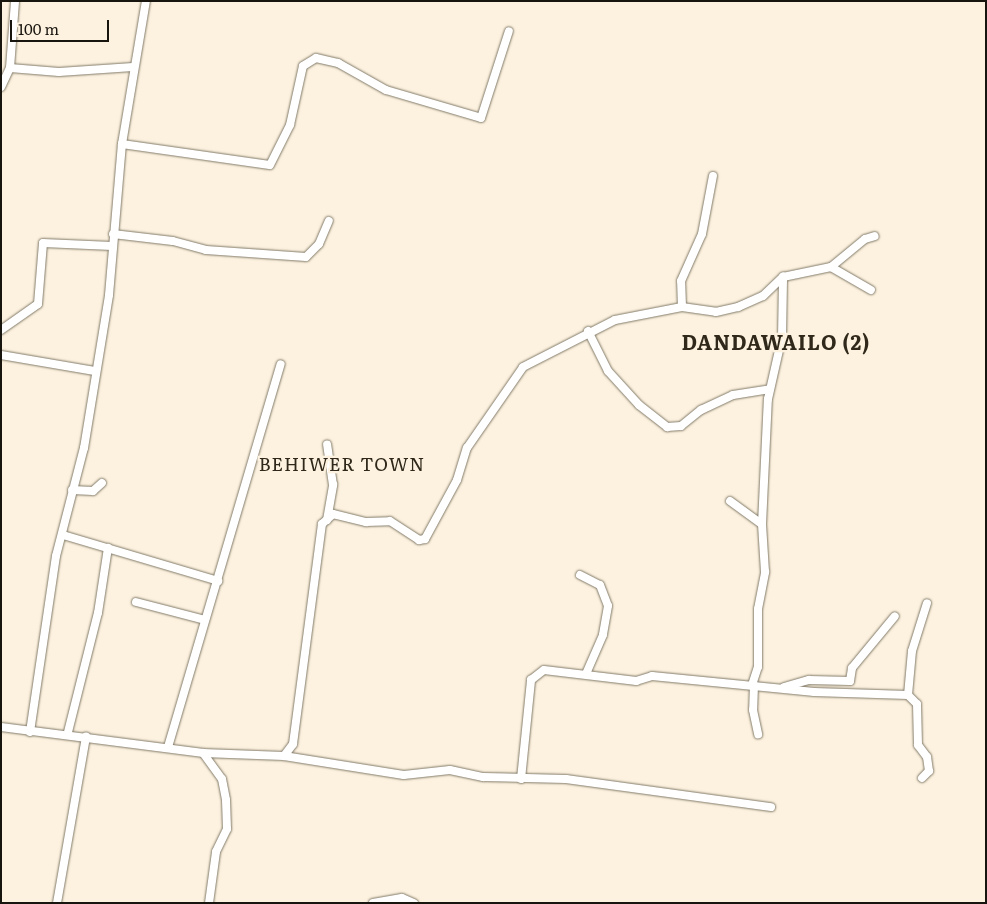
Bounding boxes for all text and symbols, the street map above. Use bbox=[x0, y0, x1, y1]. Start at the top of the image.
scale bar bbox=[12, 10, 111, 42]
text: 100 m bbox=[18, 17, 59, 40]
district label: DANDAWAILO (2) bbox=[680, 329, 872, 353]
district label: BEHIWER TOWN bbox=[257, 453, 427, 475]

